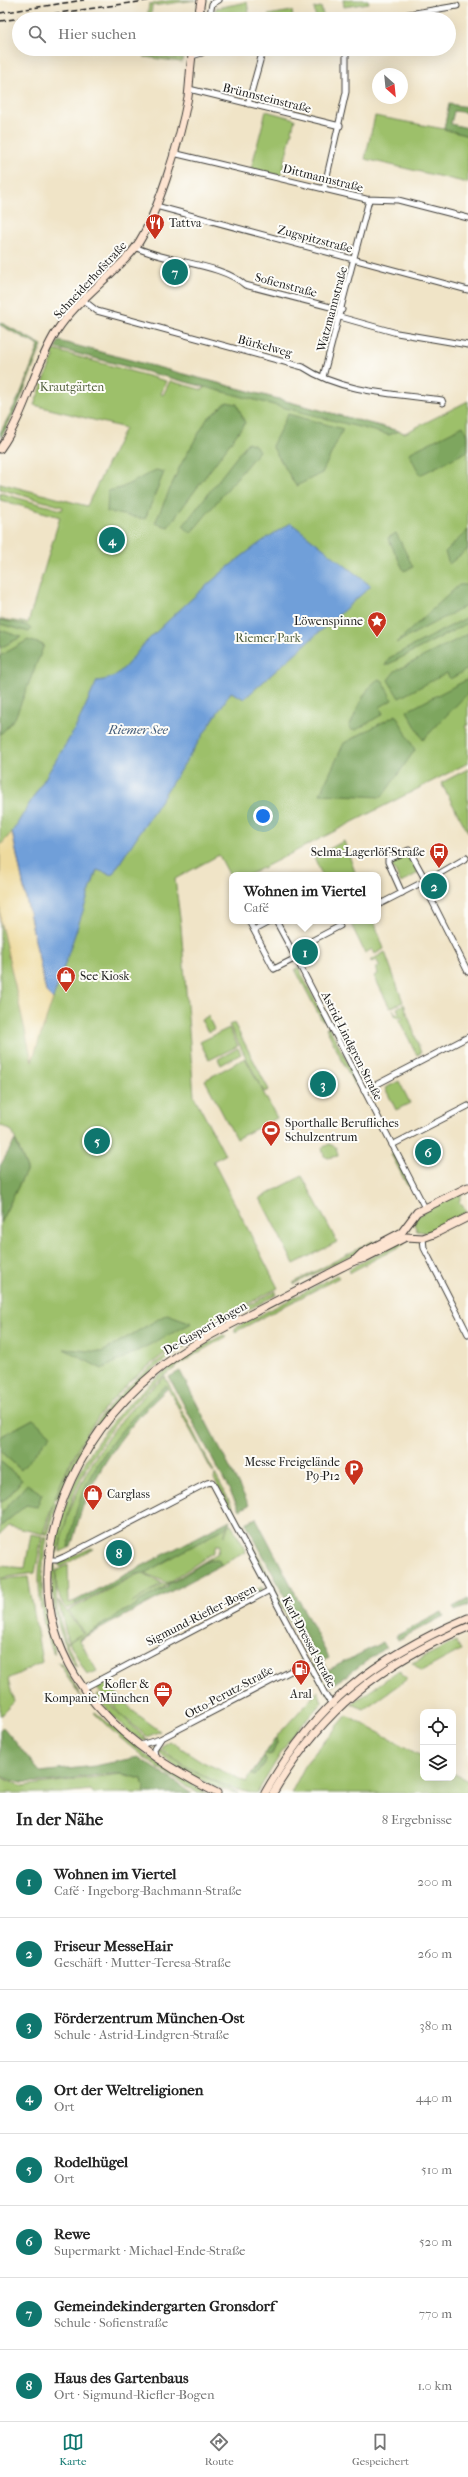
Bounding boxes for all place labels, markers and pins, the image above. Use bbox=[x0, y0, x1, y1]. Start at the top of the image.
restaurant icon: Tattva bbox=[144, 212, 166, 240]
place label: Tattva bbox=[169, 216, 202, 230]
pin: 7 bbox=[162, 257, 188, 287]
pin: 4 bbox=[99, 525, 125, 555]
place icon: Löwenspinne bbox=[366, 610, 388, 638]
place label: Löwenspinne bbox=[294, 614, 363, 628]
bus stop icon: Selma-Lagerlöf-Straße bbox=[428, 841, 450, 869]
place label: Selma-Lagerlöf-Straße bbox=[311, 845, 425, 859]
pin: 2 bbox=[421, 871, 447, 901]
pin: 1 bbox=[292, 937, 318, 967]
shop icon: See Kiosk bbox=[55, 965, 77, 993]
place label: See Kiosk bbox=[80, 969, 130, 983]
pin: 3 bbox=[310, 1069, 336, 1099]
place label: Sporthalle Berufliches Schulzentrum bbox=[285, 1116, 399, 1144]
sports icon: Sporthalle Berufliches Schulzentrum bbox=[260, 1119, 282, 1147]
pin: 5 bbox=[84, 1126, 110, 1156]
pin: 6 bbox=[415, 1137, 441, 1167]
place label: Messe Freigelände P9-P12 bbox=[244, 1455, 340, 1483]
parking icon: Messe Freigelände P9-P12 bbox=[343, 1458, 365, 1486]
shop icon: Carglass bbox=[82, 1483, 104, 1511]
place label: Carglass bbox=[107, 1487, 150, 1501]
pin: 8 bbox=[106, 1538, 132, 1568]
fuel station icon: Aral bbox=[290, 1658, 312, 1686]
place label: Kofler & Kompanie München bbox=[44, 1677, 149, 1705]
office icon: Kofler & Kompanie München bbox=[152, 1680, 174, 1708]
place label: Aral bbox=[289, 1687, 313, 1701]

